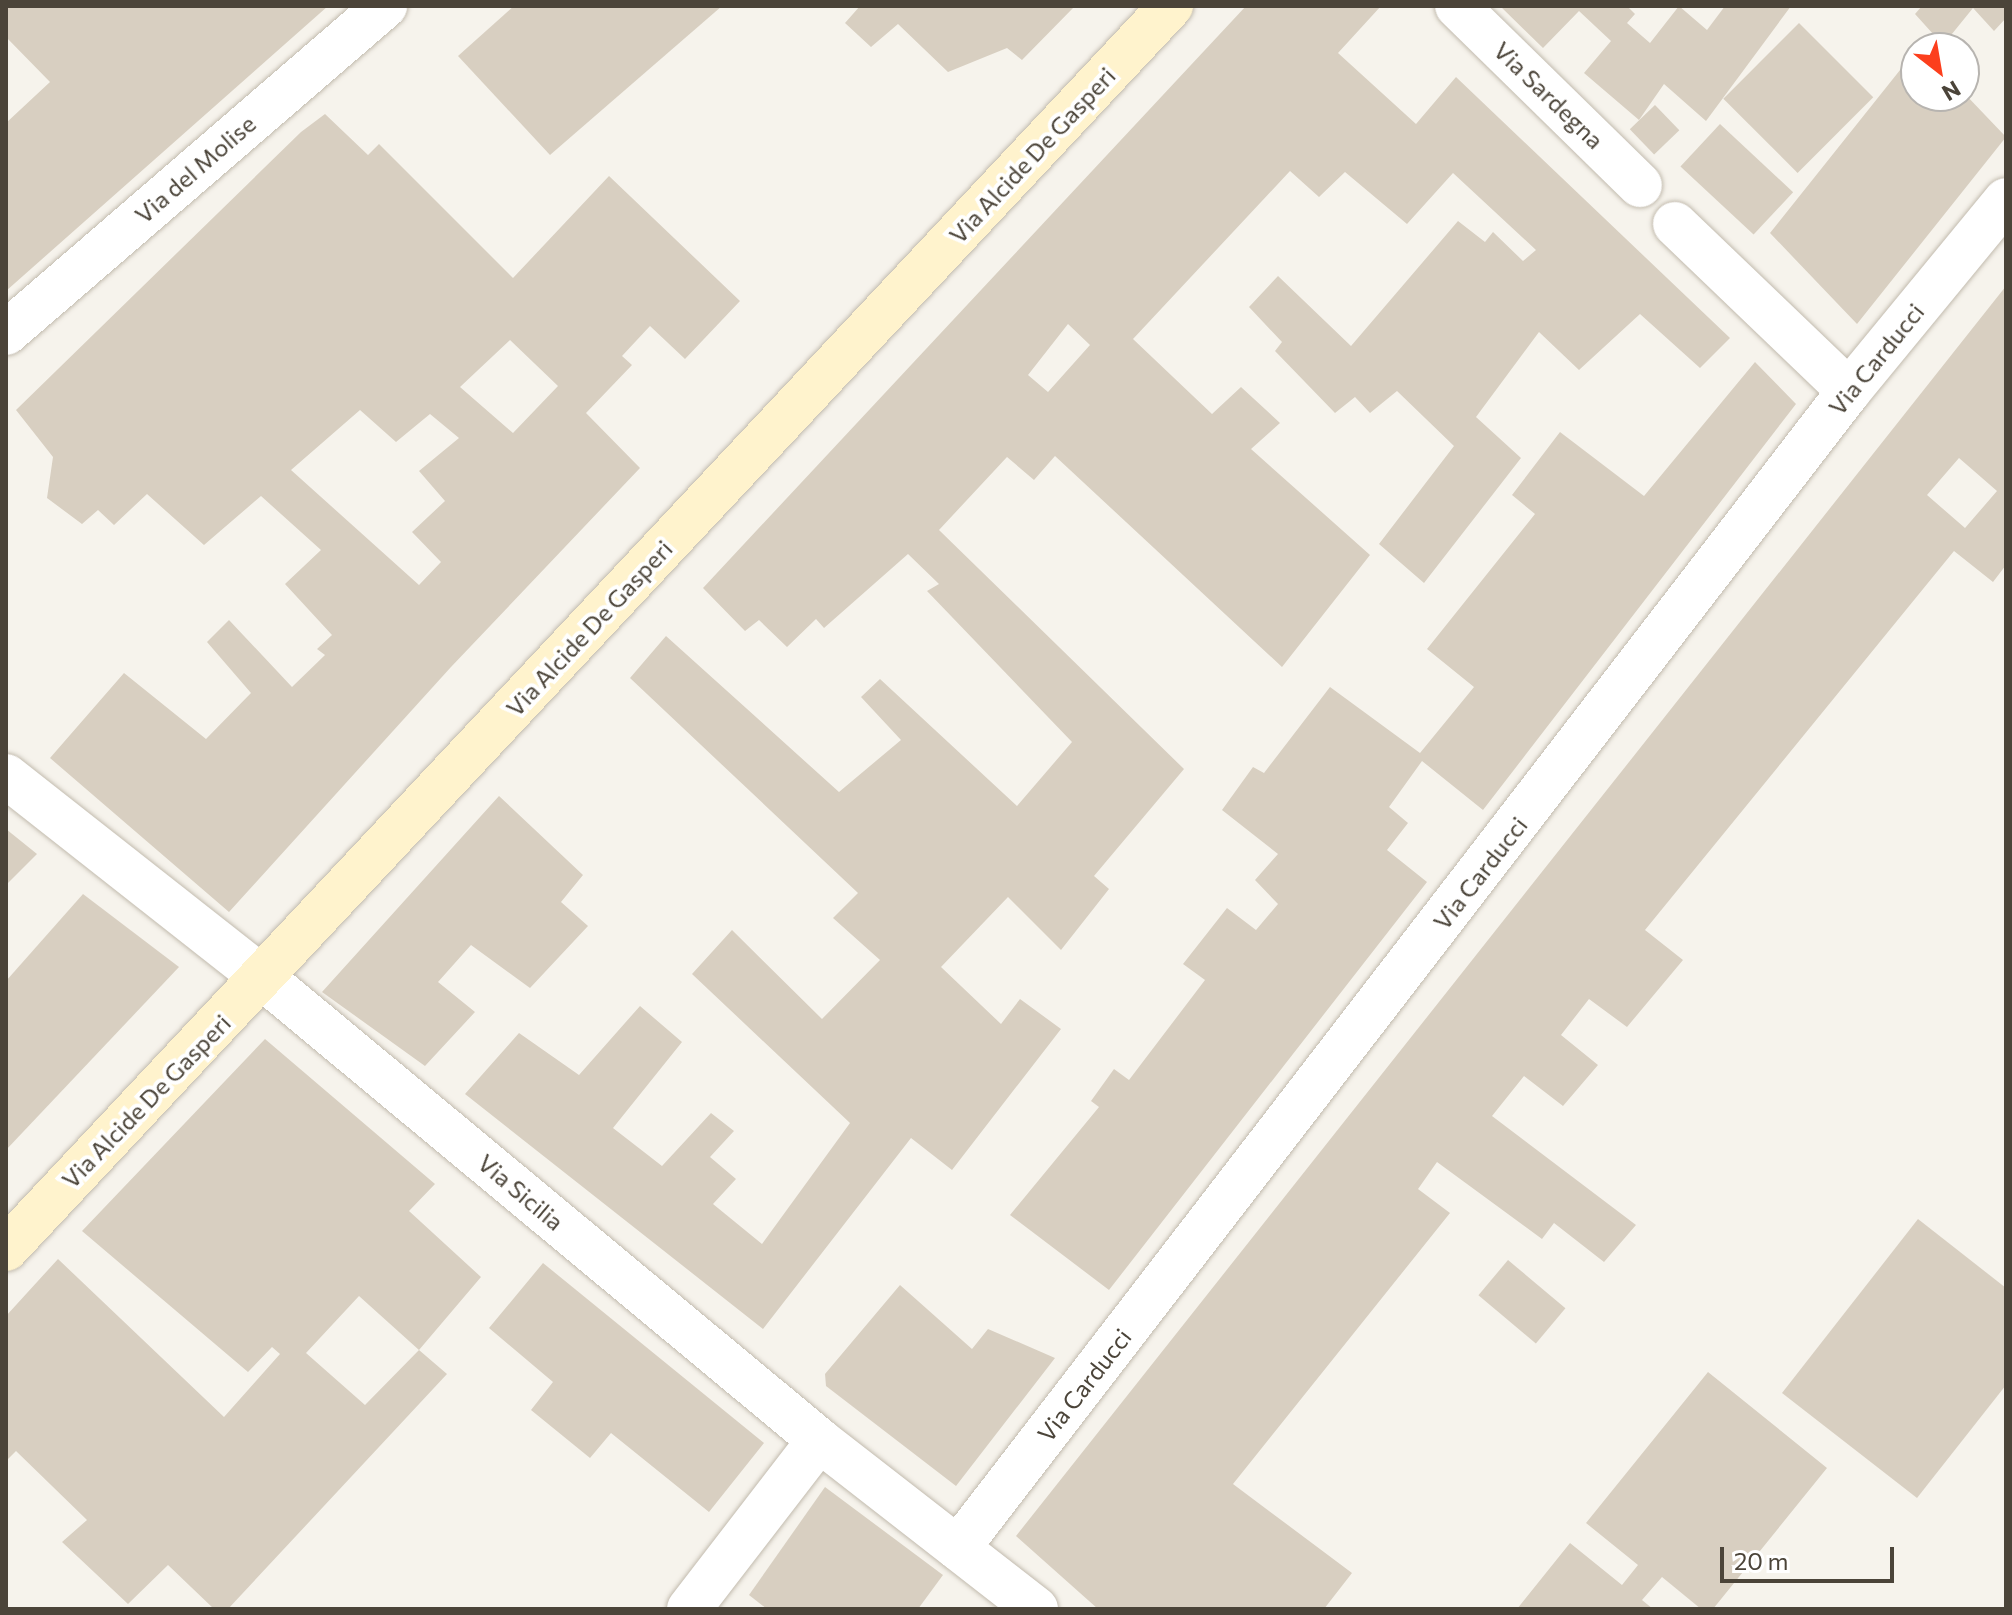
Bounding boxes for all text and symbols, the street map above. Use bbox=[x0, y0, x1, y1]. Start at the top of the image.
north arrow bbox=[1900, 32, 1980, 112]
street label: Via Sardegna bbox=[1488, 36, 1610, 154]
street label: Via Alcide De Gasperi bbox=[943, 61, 1121, 249]
text: N bbox=[1938, 75, 1966, 107]
street label: Via del Molise bbox=[129, 109, 261, 229]
street label: Via Carducci bbox=[1822, 297, 1930, 421]
street label: Via Alcide De Gasperi bbox=[500, 534, 678, 722]
street label: Via Carducci bbox=[1427, 811, 1533, 935]
street label: Via Alcide De Gasperi bbox=[56, 1008, 236, 1194]
street label: Via Sicilia bbox=[472, 1148, 570, 1236]
street label: Via Carducci bbox=[1031, 1323, 1137, 1447]
scale bar bbox=[1724, 1531, 1898, 1581]
text: 20 m bbox=[1734, 1546, 1788, 1575]

